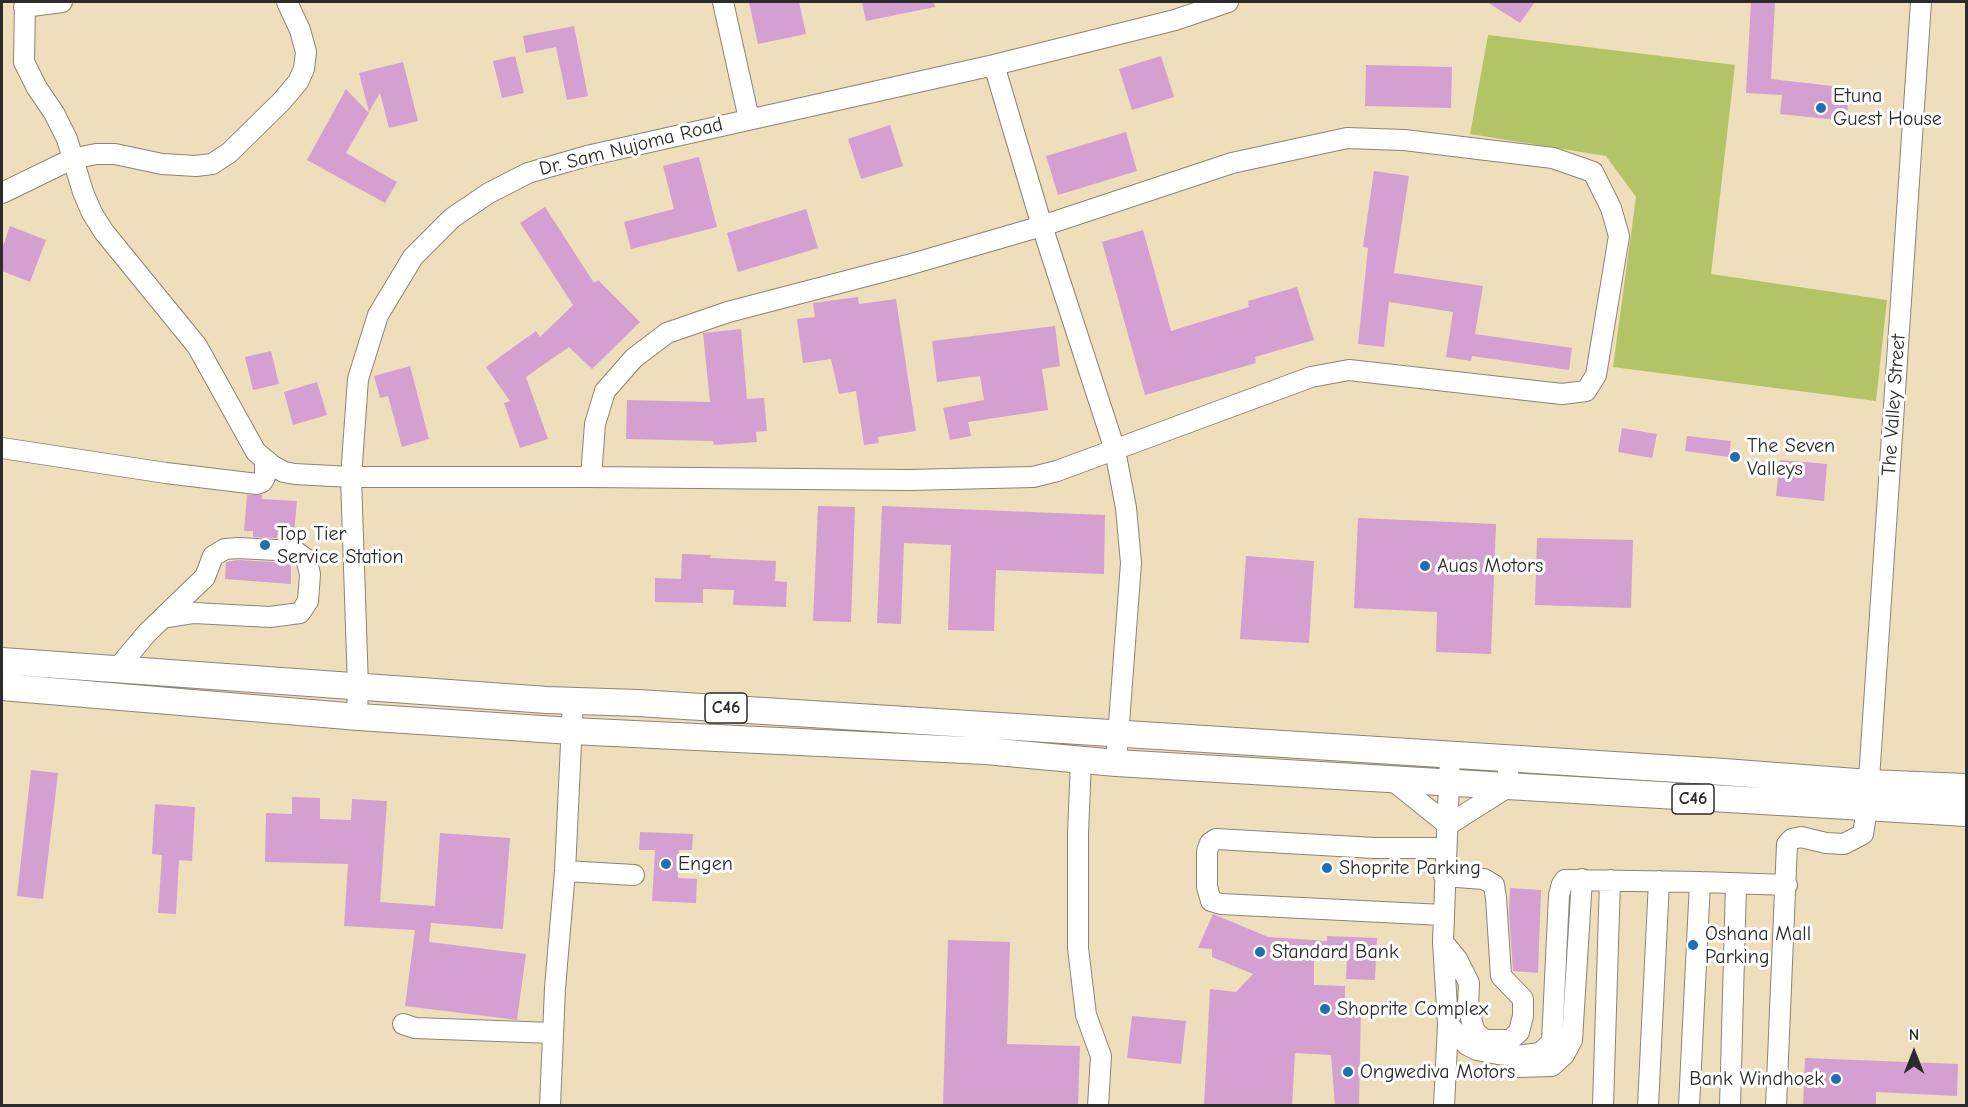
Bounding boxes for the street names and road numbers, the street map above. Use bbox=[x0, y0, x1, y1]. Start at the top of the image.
street label: Dr. Sam Nujoma Road bbox=[537, 113, 725, 181]
street label: The Valley Street bbox=[1877, 333, 1911, 477]
road number: C46 bbox=[705, 693, 747, 723]
road number: C46 bbox=[1672, 784, 1714, 814]

